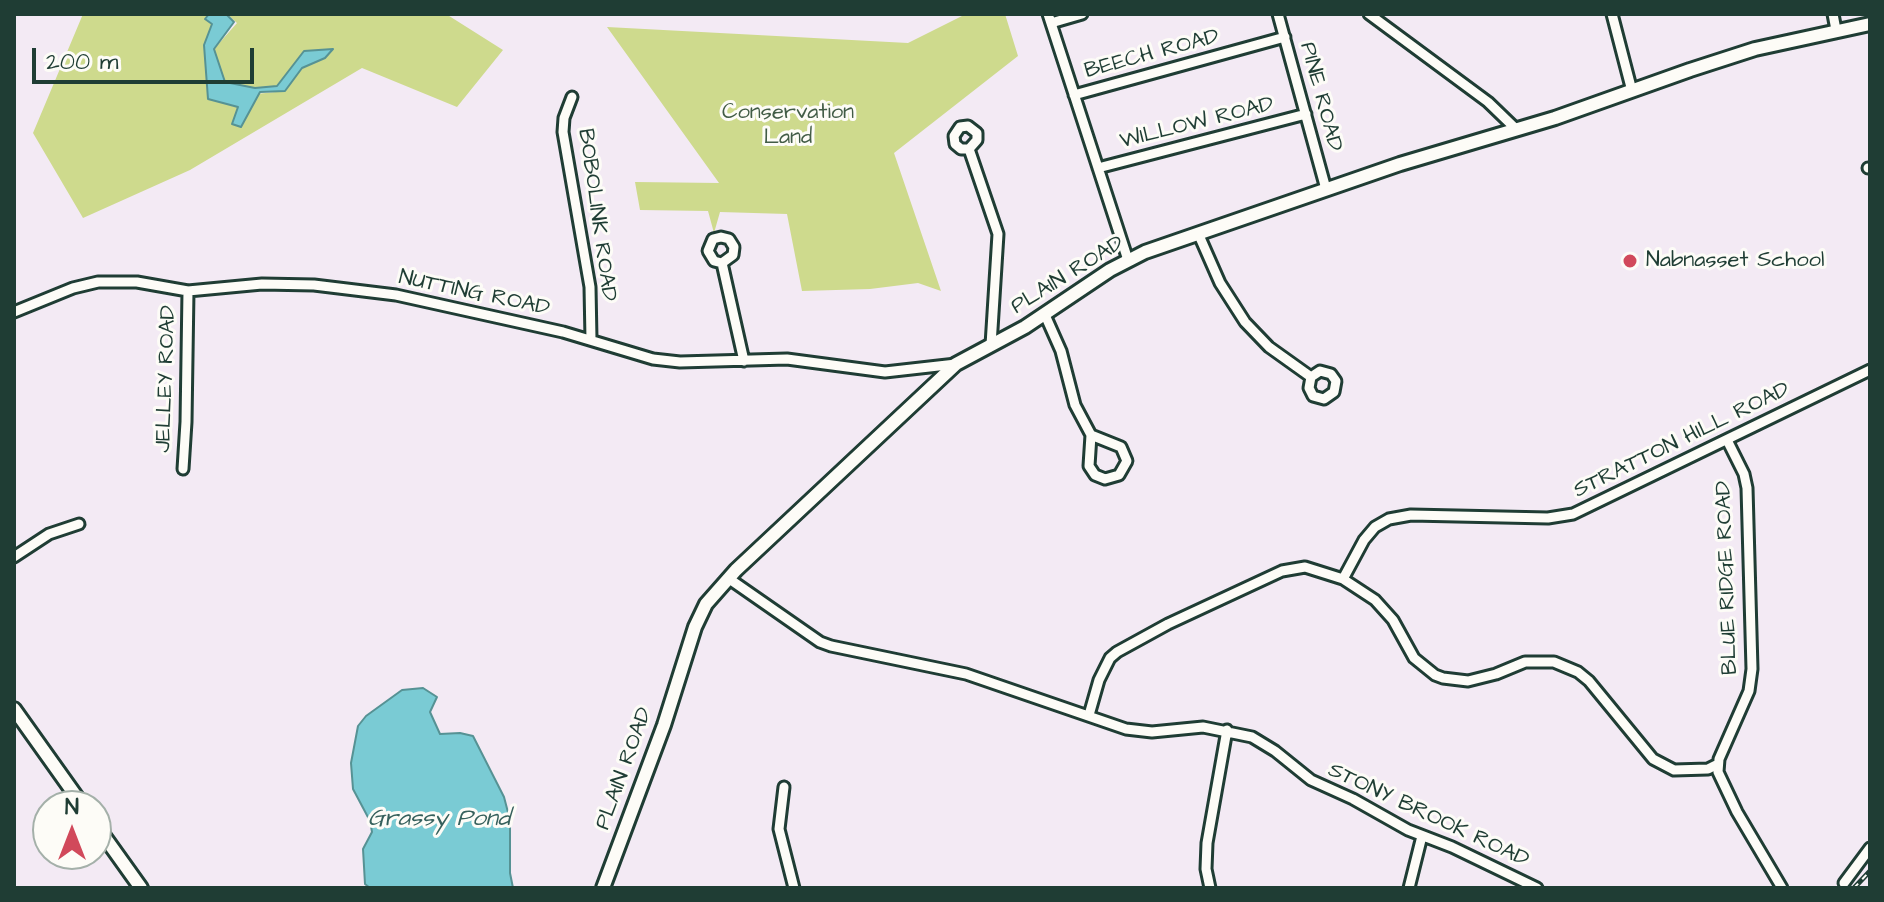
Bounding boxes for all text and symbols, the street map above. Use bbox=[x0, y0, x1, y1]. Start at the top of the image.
street label: BEECH ROAD bbox=[1082, 24, 1222, 86]
scale bar bbox=[36, 32, 258, 82]
street label: PINE ROAD bbox=[1293, 40, 1347, 154]
text: 200 m bbox=[46, 45, 118, 79]
street label: WILLOW ROAD bbox=[1117, 92, 1277, 156]
park label: Conservation Land bbox=[722, 100, 854, 152]
street label: BOBOLINK ROAD bbox=[571, 127, 621, 303]
street label: PLAIN ROAD bbox=[1007, 231, 1129, 321]
place label: Nabnasset School bbox=[1646, 248, 1824, 274]
marker: Nabnasset School bbox=[1621, 252, 1639, 270]
street label: NUTTING ROAD bbox=[396, 265, 552, 323]
street label: JELLEY ROAD bbox=[151, 305, 183, 453]
street label: STRATTON HILL ROAD bbox=[1570, 377, 1794, 505]
street label: BLUE RIDGE ROAD bbox=[1711, 481, 1745, 675]
street label: PLAIN ROAD bbox=[591, 704, 659, 834]
street label: STONY BROOK ROAD bbox=[1323, 758, 1533, 874]
north arrow bbox=[32, 790, 112, 870]
text: N bbox=[65, 792, 79, 823]
water label: Grassy Pond bbox=[368, 806, 510, 834]

